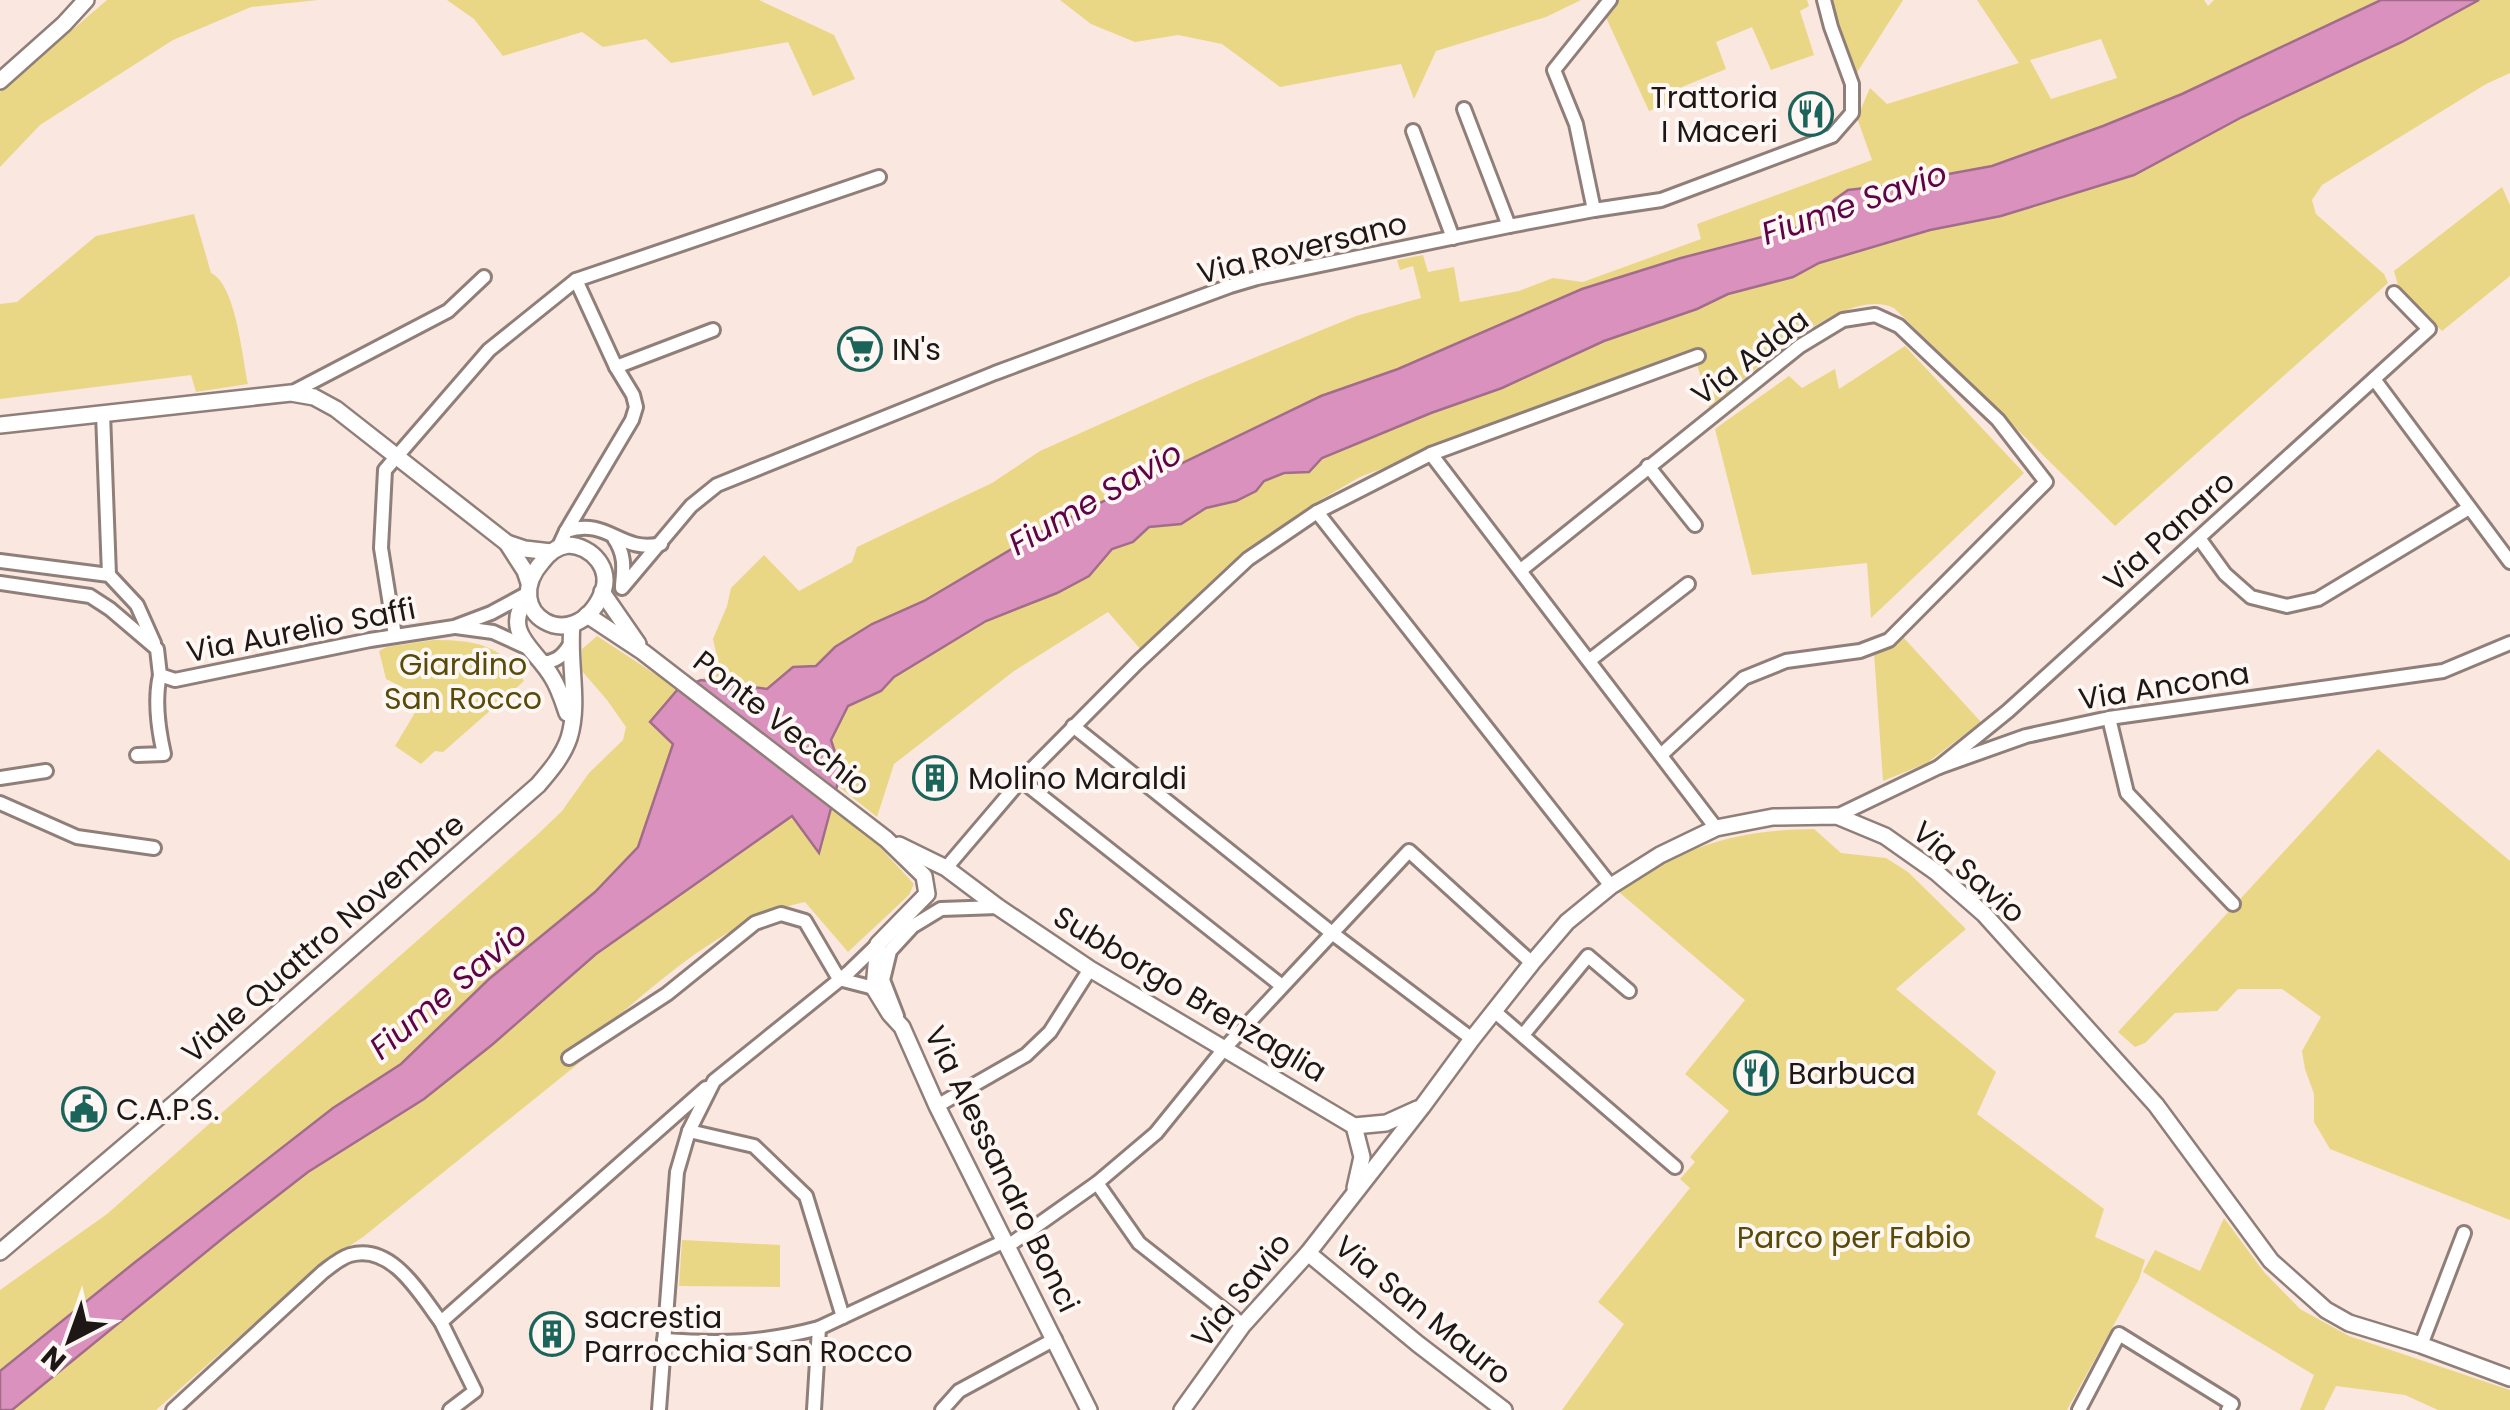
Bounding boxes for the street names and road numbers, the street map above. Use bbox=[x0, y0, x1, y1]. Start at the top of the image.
street label: Via Roversano bbox=[1193, 201, 1411, 295]
street label: Via Adda bbox=[1682, 299, 1818, 415]
street label: Via Panaro bbox=[2094, 460, 2244, 602]
street label: Via Aurelio Saffi bbox=[183, 587, 419, 673]
street label: Ponte Vecchio bbox=[684, 640, 880, 806]
street label: Via Ancona bbox=[2076, 651, 2252, 721]
street label: Viale Quattro Novembre bbox=[172, 803, 474, 1073]
street label: Via Savio bbox=[1903, 811, 2035, 933]
street label: Subborgo Brenzaglia bbox=[1045, 895, 1335, 1093]
street label: Via Alessandro Bonci bbox=[914, 1018, 1090, 1320]
street label: Via Savio bbox=[1181, 1223, 1301, 1357]
street label: Via San Mauro bbox=[1325, 1225, 1521, 1395]

